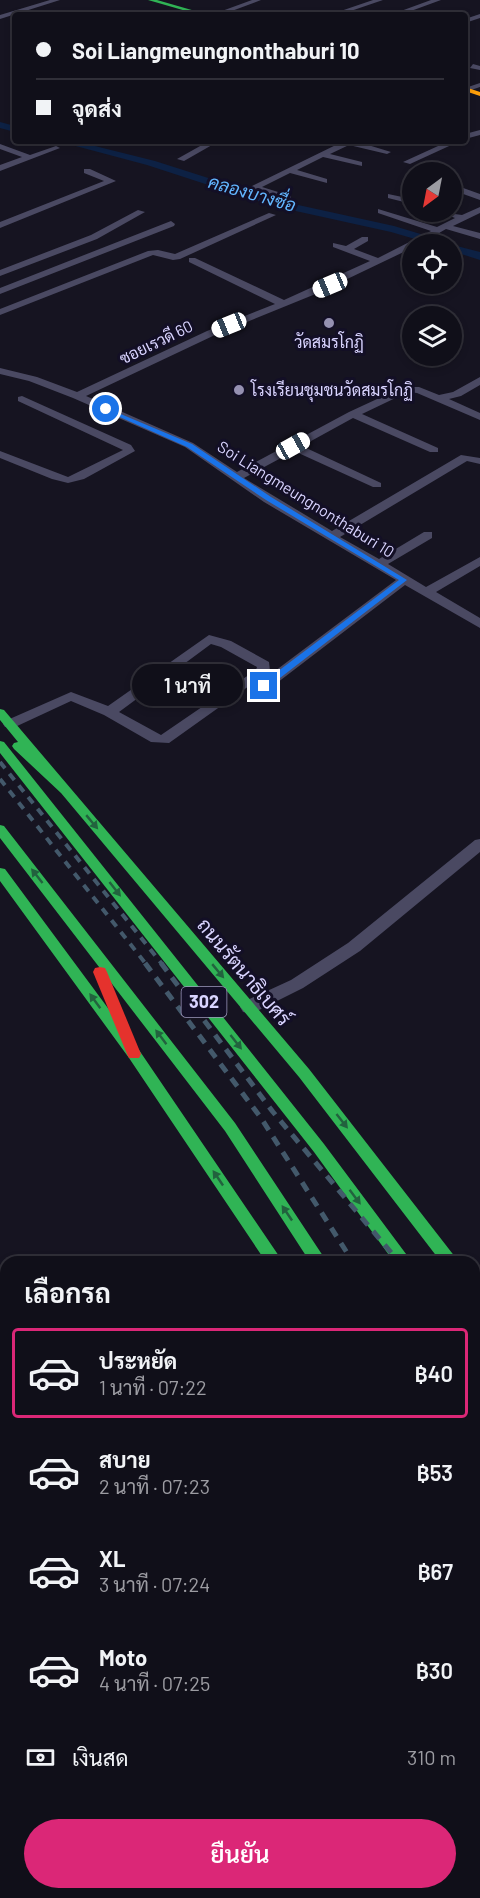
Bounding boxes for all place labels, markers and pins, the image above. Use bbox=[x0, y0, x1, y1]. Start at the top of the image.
marker: วัดสมรโกฏิ bbox=[322, 316, 336, 330]
place label: วัดสมรโกฏิ bbox=[294, 331, 364, 353]
place label: โรงเรียนชุมชนวัดสมรโกฏิ bbox=[250, 379, 413, 402]
marker: โรงเรียนชุมชนวัดสมรโกฏิ bbox=[232, 383, 246, 397]

